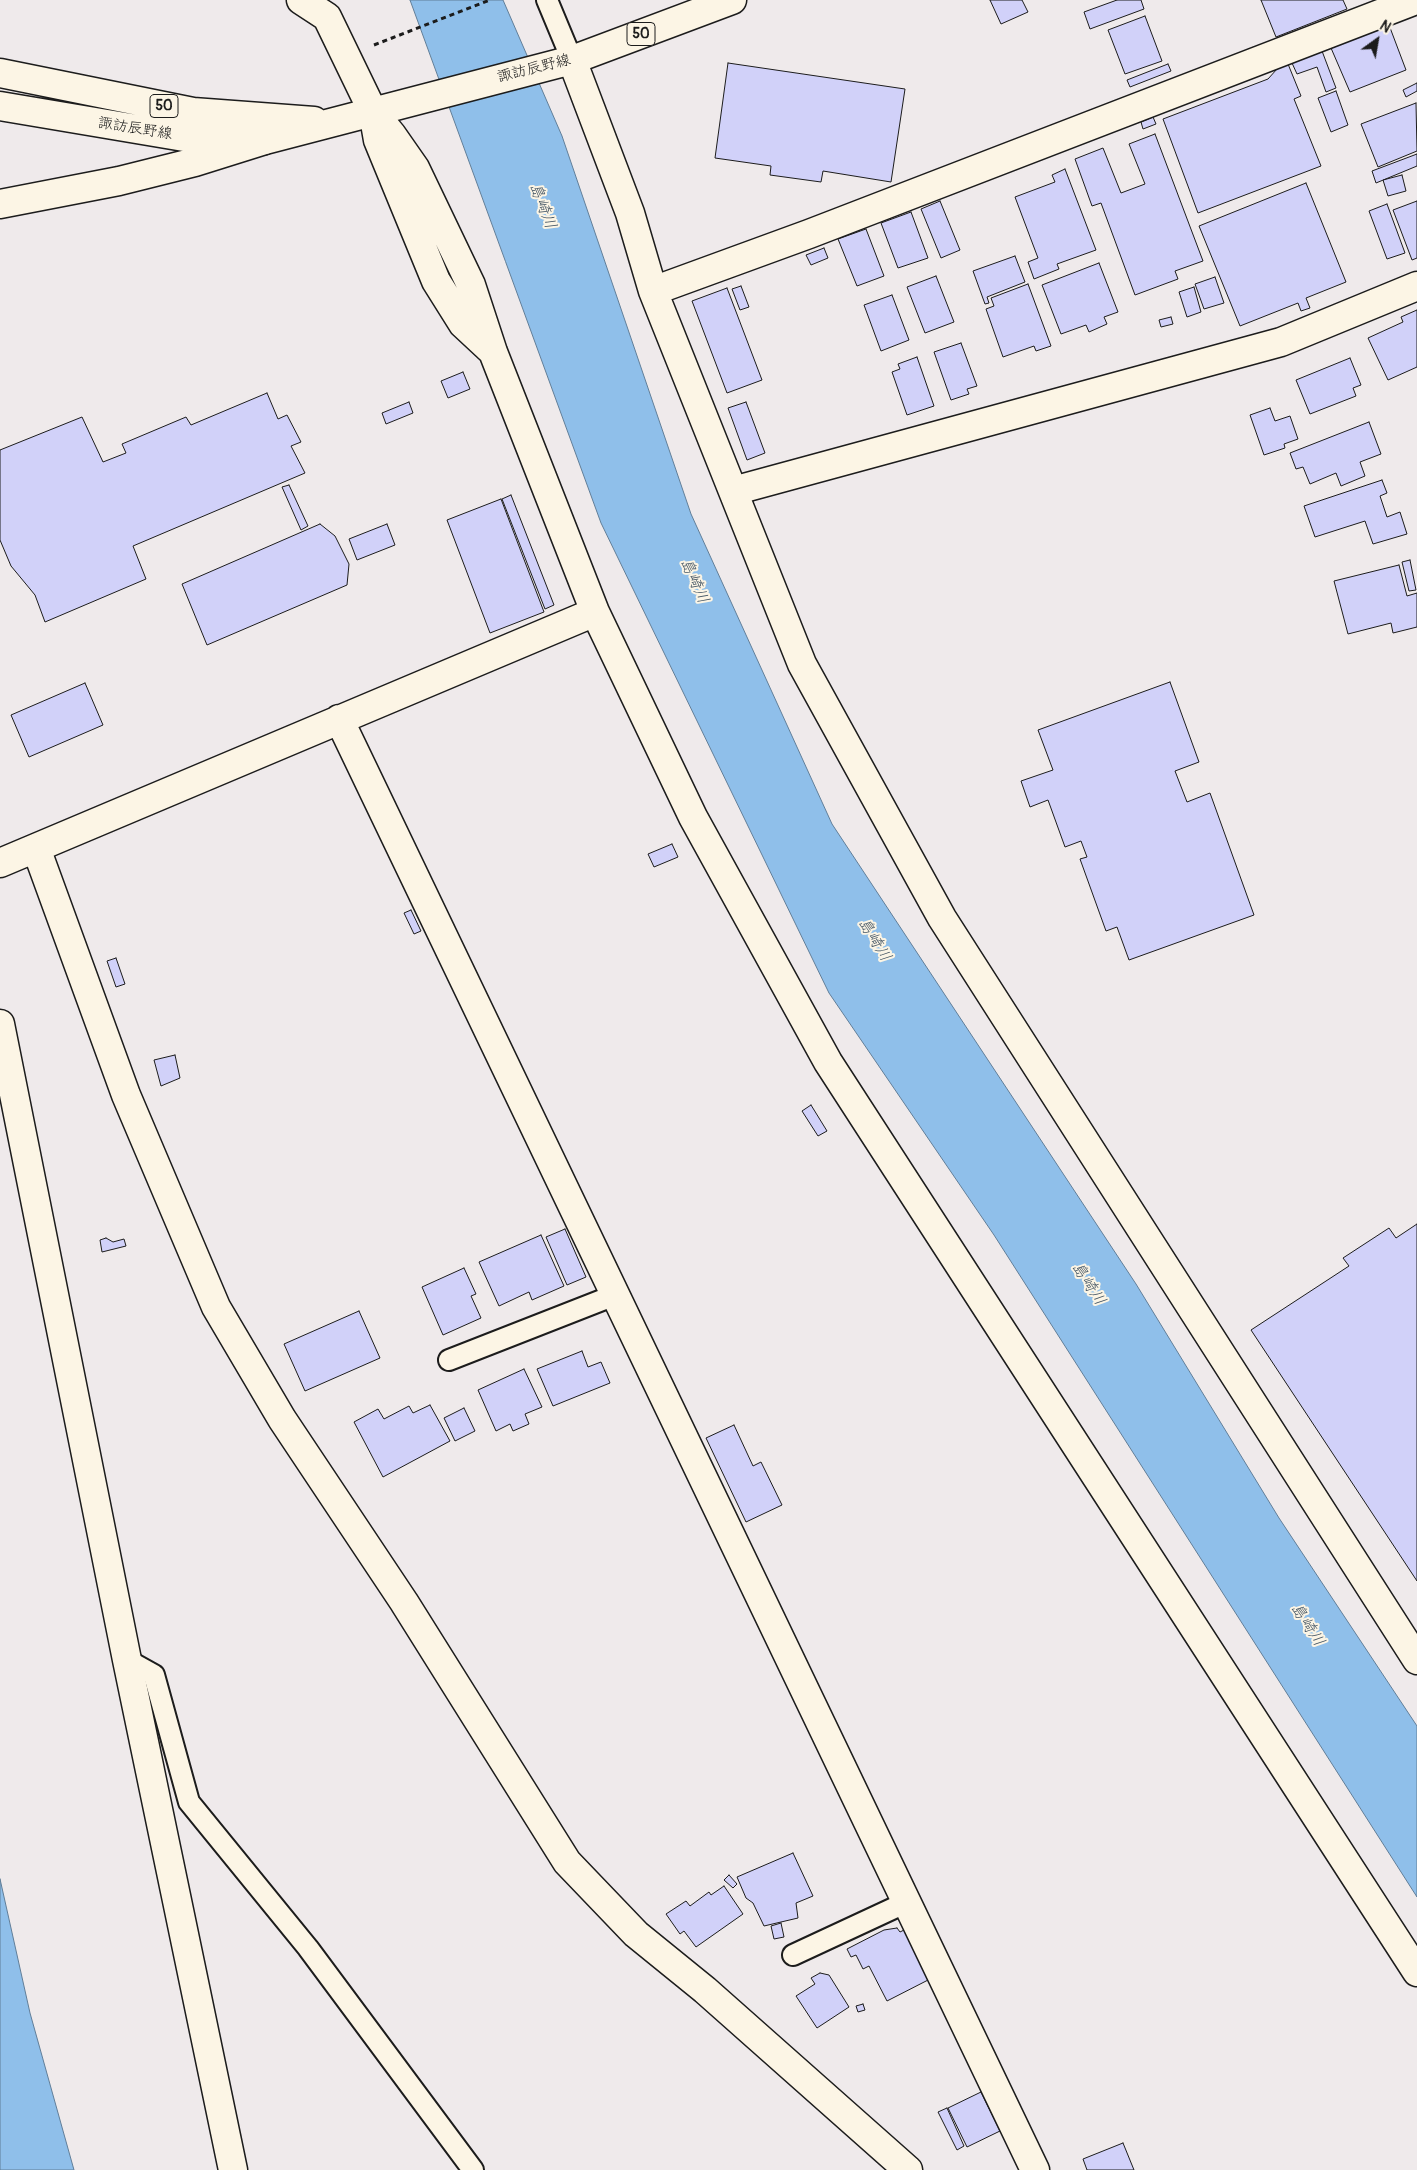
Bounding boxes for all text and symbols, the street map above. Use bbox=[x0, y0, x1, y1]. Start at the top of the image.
north arrow bbox=[1352, 15, 1402, 65]
text: N bbox=[1377, 17, 1394, 37]
road number: 50 bbox=[627, 22, 655, 46]
street label: 諏訪辰野線 bbox=[495, 51, 573, 87]
road number: 50 bbox=[150, 94, 178, 118]
street label: 諏訪辰野線 bbox=[97, 114, 173, 144]
water label: 島崎川 bbox=[524, 180, 560, 232]
water label: 島崎川 bbox=[675, 555, 713, 607]
water label: 島崎川 bbox=[853, 915, 895, 965]
water label: 島崎川 bbox=[1067, 1259, 1109, 1309]
water label: 島崎川 bbox=[1286, 1600, 1328, 1650]

